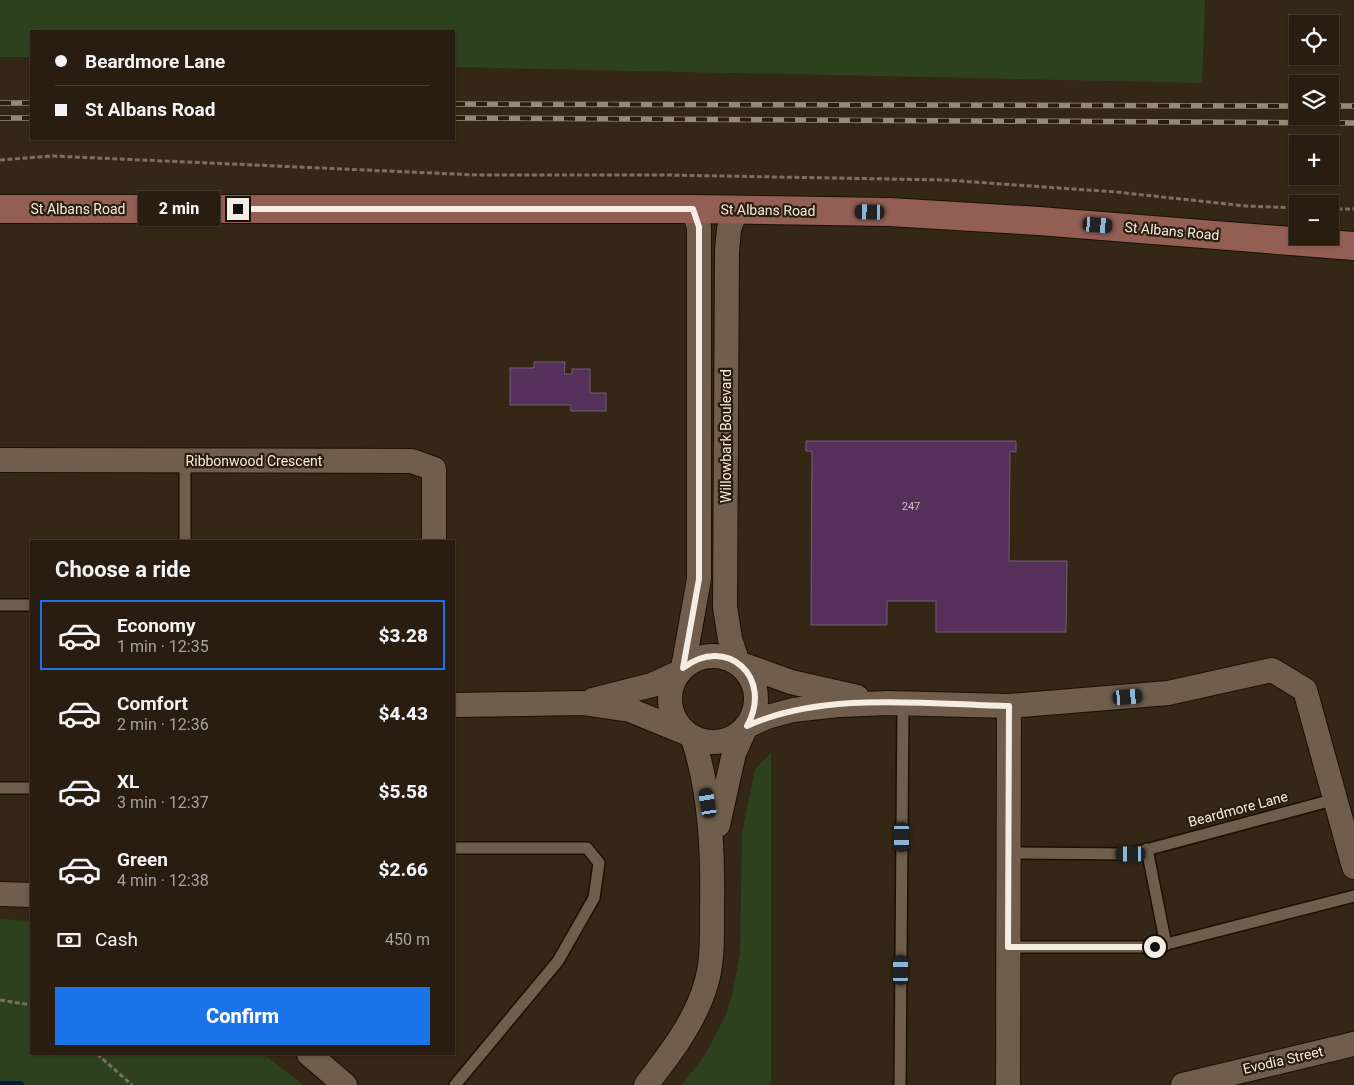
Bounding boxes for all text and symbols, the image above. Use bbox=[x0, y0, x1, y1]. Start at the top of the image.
map controls bbox=[1289, 15, 1339, 245]
button: locate bbox=[1289, 15, 1339, 65]
text: Beardmore Lane bbox=[85, 50, 225, 73]
button: layers bbox=[1289, 75, 1339, 125]
text: St Albans Road bbox=[85, 98, 215, 121]
button: + bbox=[1289, 135, 1339, 185]
callout: 2 min bbox=[138, 192, 220, 226]
button: − bbox=[1289, 195, 1339, 245]
route end bbox=[227, 198, 249, 220]
text: 2 min bbox=[159, 199, 199, 218]
street label: St Albans Road bbox=[31, 201, 125, 217]
street label: St Albans Road bbox=[720, 201, 816, 219]
car bbox=[854, 204, 885, 220]
car bbox=[1082, 216, 1113, 234]
street label: St Albans Road bbox=[1124, 219, 1220, 243]
street label: Willowbark Boulevard bbox=[718, 369, 734, 503]
street label: Ribbonwood Crescent bbox=[186, 453, 323, 469]
house number: 247 bbox=[902, 500, 920, 513]
text: Choose a ride bbox=[55, 557, 191, 582]
icon: car bbox=[57, 613, 102, 658]
text: Economy bbox=[117, 614, 196, 637]
text: $3.28 bbox=[379, 624, 428, 647]
text: 1 min · 12:35 bbox=[117, 637, 209, 656]
car bbox=[1112, 688, 1143, 706]
icon: car bbox=[57, 691, 102, 736]
text: Comfort bbox=[117, 692, 188, 715]
text: $4.43 bbox=[379, 702, 428, 725]
text: 2 min · 12:36 bbox=[117, 715, 209, 734]
icon: car bbox=[57, 769, 102, 814]
text: XL bbox=[117, 770, 139, 793]
text: $5.58 bbox=[379, 780, 428, 803]
car bbox=[698, 787, 717, 819]
street label: Beardmore Lane bbox=[1186, 788, 1290, 830]
text: 3 min · 12:37 bbox=[117, 793, 209, 812]
car bbox=[894, 822, 909, 852]
icon: car bbox=[57, 847, 102, 892]
car bbox=[1116, 847, 1146, 862]
text: Green bbox=[117, 848, 168, 871]
text: $2.66 bbox=[379, 858, 428, 881]
text: 4 min · 12:38 bbox=[117, 871, 209, 890]
icon: cash bbox=[55, 926, 83, 954]
text: Cash bbox=[95, 928, 138, 951]
text: 450 m bbox=[385, 930, 430, 949]
route start bbox=[1144, 936, 1166, 958]
car bbox=[893, 955, 908, 985]
button: Confirm bbox=[55, 987, 430, 1045]
street label: Evodia Street bbox=[1241, 1043, 1325, 1077]

